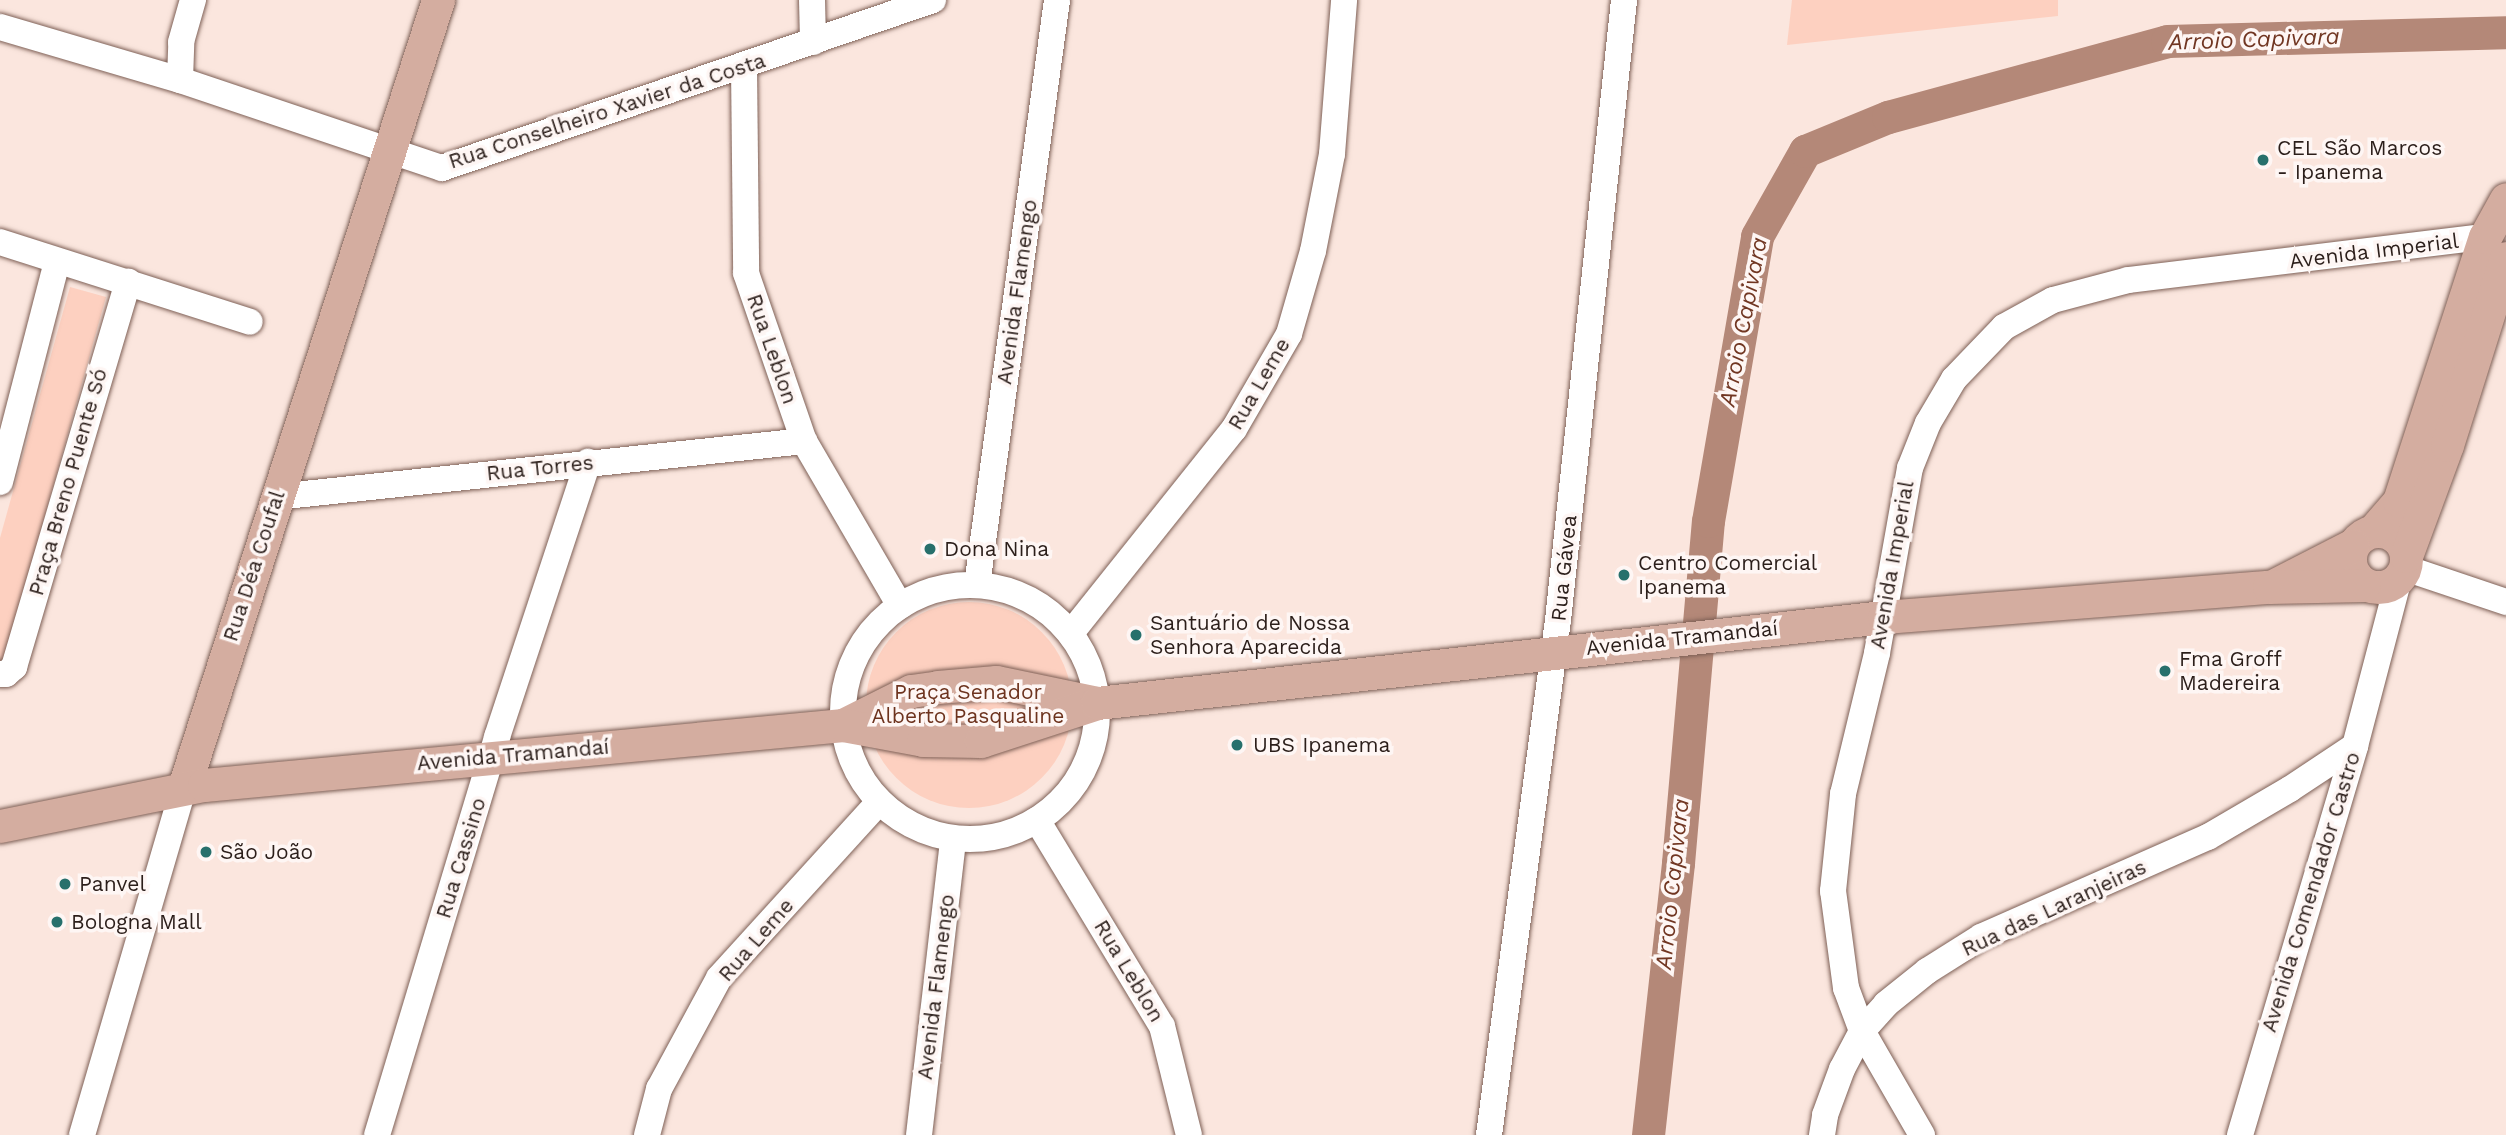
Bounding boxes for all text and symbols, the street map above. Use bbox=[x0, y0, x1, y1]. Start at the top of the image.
water label: Arroio Capivara bbox=[2168, 23, 2340, 57]
street label: Rua Conselheiro Xavier da Costa bbox=[445, 48, 769, 174]
place label: CEL São Marcos - Ipanema bbox=[2277, 135, 2443, 185]
marker: CEL São Marcos - Ipanema bbox=[2255, 152, 2271, 168]
street label: Avenida Flamengo bbox=[992, 198, 1042, 386]
street label: Avenida Imperial bbox=[2288, 228, 2460, 274]
water label: Arroio Capivara bbox=[1714, 235, 1774, 409]
street label: Rua Leblon bbox=[741, 290, 803, 408]
street label: Rua Leme bbox=[1223, 333, 1295, 435]
street label: Praça Breno Puente Só bbox=[23, 365, 113, 599]
street label: Rua Torres bbox=[485, 450, 595, 486]
street label: Avenida Imperial bbox=[1865, 479, 1919, 651]
street label: Rua Déa Coufal bbox=[218, 487, 290, 645]
street label: Rua Gávea bbox=[1546, 513, 1582, 623]
place label: Dona Nina bbox=[944, 536, 1050, 562]
marker: Dona Nina bbox=[922, 541, 938, 557]
place label: Centro Comercial Ipanema bbox=[1638, 550, 1817, 600]
marker: Centro Comercial Ipanema bbox=[1616, 567, 1632, 583]
place label: Santuário de Nossa Senhora Aparecida bbox=[1150, 610, 1350, 660]
street label: Avenida Tramandaí bbox=[1584, 615, 1780, 661]
marker: Santuário de Nossa Senhora Aparecida bbox=[1128, 627, 1144, 643]
place label: Fma Groff Madereira bbox=[2179, 646, 2282, 696]
marker: Fma Groff Madereira bbox=[2157, 663, 2173, 679]
park label: Praça Senador Alberto Pasqualine bbox=[872, 679, 1064, 729]
place label: UBS Ipanema bbox=[1253, 732, 1390, 758]
street label: Avenida Tramandaí bbox=[415, 734, 611, 776]
marker: UBS Ipanema bbox=[1227, 735, 1247, 755]
street label: Avenida Comendador Castro bbox=[2256, 748, 2366, 1036]
street label: Rua Cassino bbox=[431, 794, 491, 922]
water label: Arroio Capivara bbox=[1650, 797, 1696, 971]
place label: São João bbox=[220, 839, 314, 865]
marker: São João bbox=[198, 844, 214, 860]
street label: Rua das Laranjeiras bbox=[1958, 854, 2150, 962]
place label: Panvel bbox=[79, 871, 146, 897]
marker: Panvel bbox=[57, 876, 73, 892]
street label: Rua Leme bbox=[713, 893, 799, 987]
street label: Avenida Flamengo bbox=[912, 893, 960, 1081]
place label: Bologna Mall bbox=[71, 909, 202, 935]
marker: Bologna Mall bbox=[49, 914, 65, 930]
street label: Rua Leblon bbox=[1089, 915, 1169, 1027]

